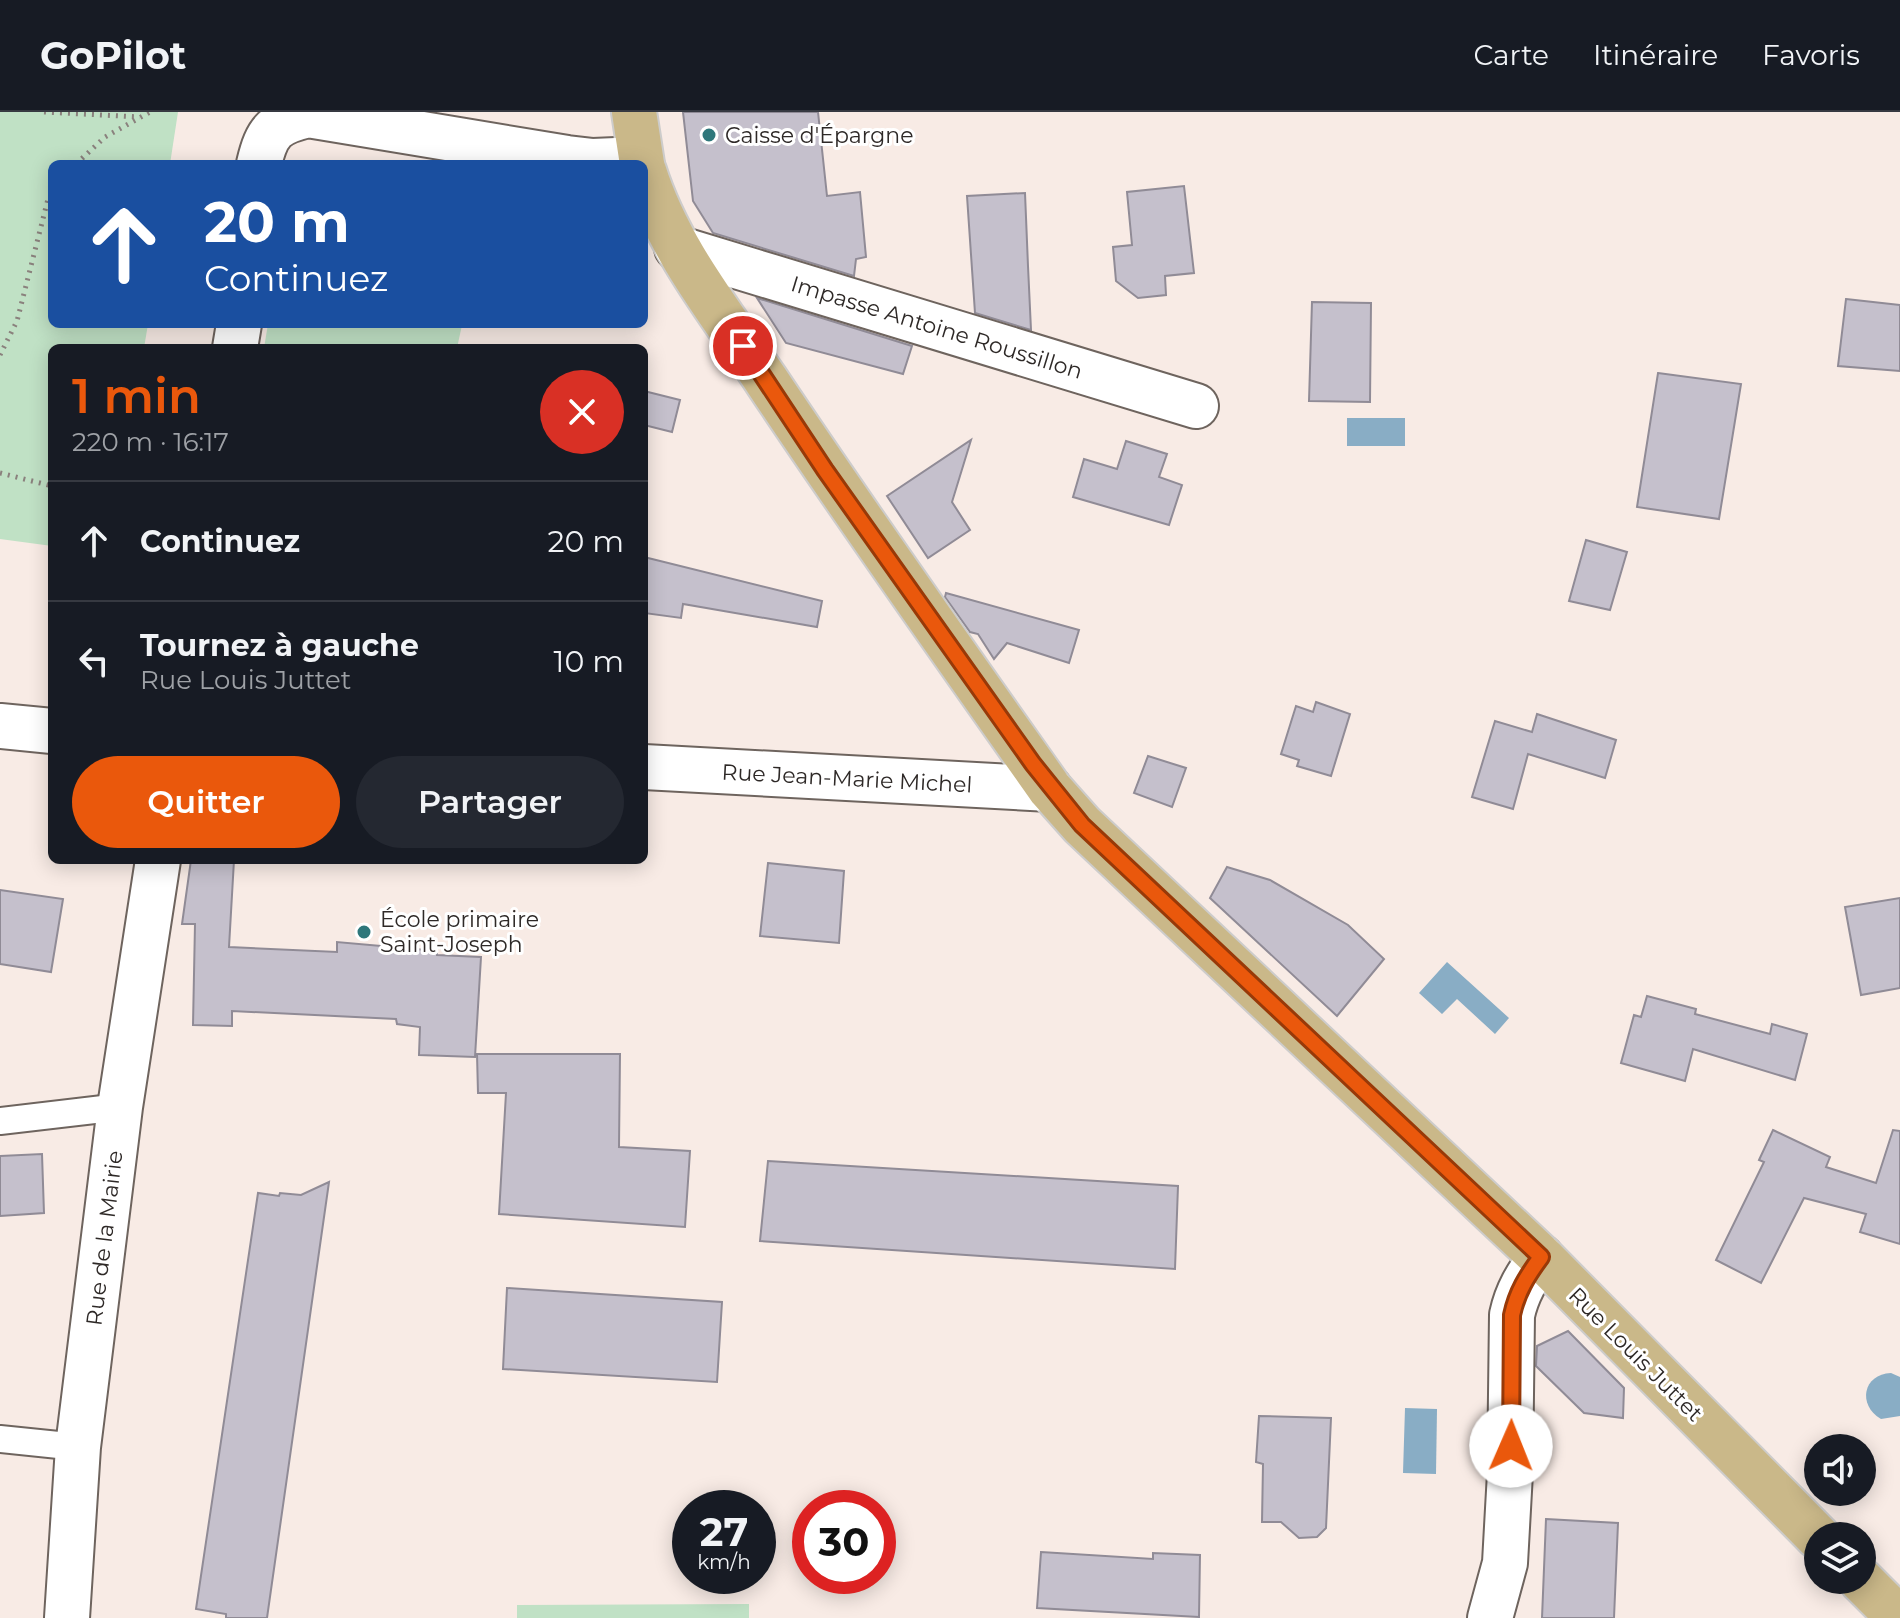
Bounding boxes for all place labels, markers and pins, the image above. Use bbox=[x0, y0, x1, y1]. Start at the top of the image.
place label: Caisse d'Épargne bbox=[725, 122, 914, 149]
marker: Caisse d'Épargne bbox=[700, 126, 718, 144]
pin bbox=[709, 312, 777, 380]
place label: École primaire Saint-Joseph bbox=[380, 906, 539, 958]
marker: École primaire Saint-Joseph bbox=[355, 923, 373, 941]

